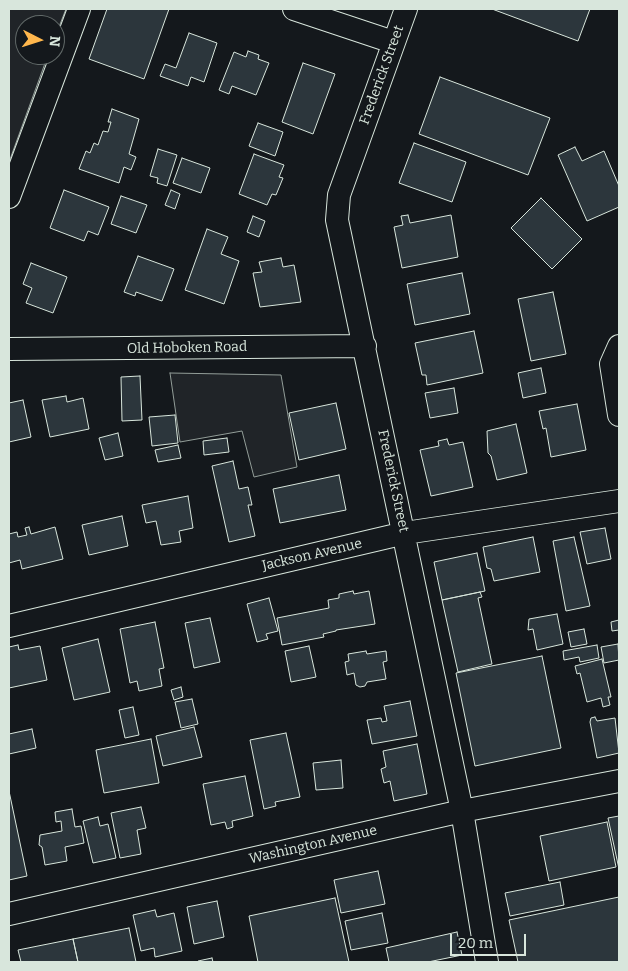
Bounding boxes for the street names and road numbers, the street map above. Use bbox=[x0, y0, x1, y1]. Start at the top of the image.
street label: Frederick Street bbox=[356, 23, 408, 127]
street label: Old Hoboken Road bbox=[127, 339, 247, 357]
street label: Frederick Street bbox=[374, 428, 412, 534]
street label: Jackson Avenue bbox=[260, 535, 364, 575]
street label: Washington Avenue bbox=[247, 822, 379, 868]

